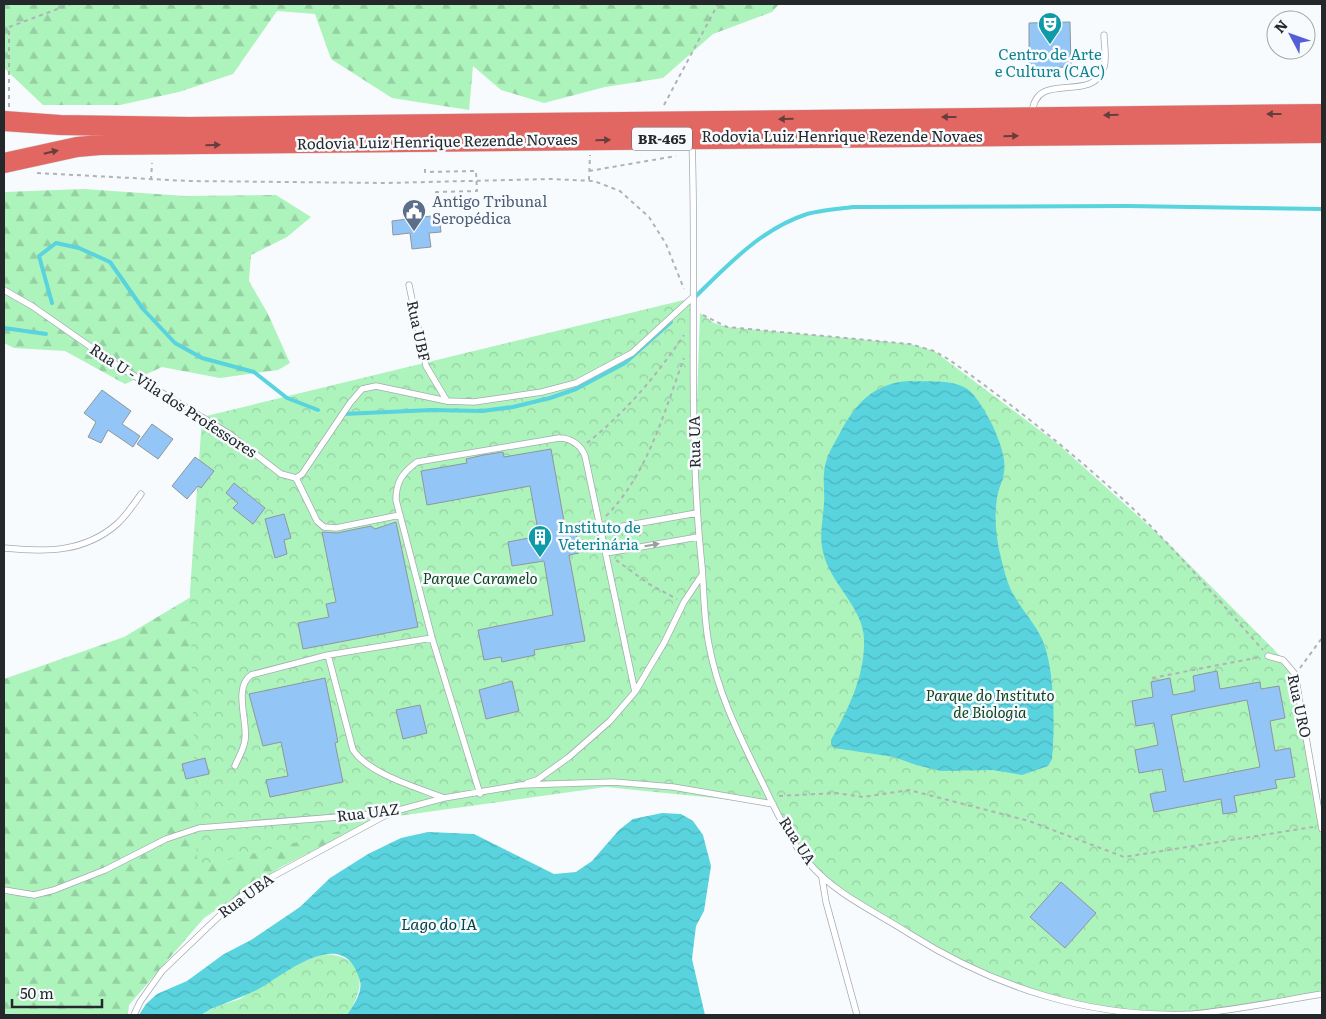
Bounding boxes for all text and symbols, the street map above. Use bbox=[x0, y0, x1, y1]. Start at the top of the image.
north arrow bbox=[1266, 10, 1316, 60]
theatre icon: Centro de Arte e Cultura (CAC) bbox=[1037, 11, 1063, 45]
text: N bbox=[1269, 15, 1292, 37]
place label: Centro de Arte e Cultura (CAC) bbox=[995, 42, 1105, 82]
one-way arrow bbox=[1265, 110, 1281, 118]
one-way arrow bbox=[1103, 112, 1119, 120]
one-way arrow bbox=[940, 113, 956, 121]
one-way arrow bbox=[778, 115, 794, 123]
street label: Rodovia Luiz Henrique Rezende Novaes bbox=[702, 124, 983, 147]
street label: Rodovia Luiz Henrique Rezende Novaes bbox=[296, 127, 578, 154]
road number: BR-465 bbox=[632, 128, 692, 150]
one-way arrow bbox=[1003, 132, 1019, 140]
one-way arrow bbox=[595, 136, 611, 144]
one-way arrow bbox=[205, 141, 221, 149]
one-way arrow bbox=[44, 148, 59, 156]
place label: Antigo Tribunal Seropédica bbox=[432, 189, 547, 229]
public building icon: Antigo Tribunal Seropédica bbox=[401, 198, 427, 232]
street label: Rua UBF bbox=[402, 298, 437, 363]
street label: Rua U - Vila dos Professores bbox=[86, 337, 262, 463]
street label: Rua UA bbox=[682, 415, 705, 469]
place label: Instituto de Veterinária bbox=[558, 515, 641, 555]
building icon: Instituto de Veterinária bbox=[527, 524, 553, 558]
one-way arrow bbox=[645, 540, 661, 548]
park label: Parque Caramelo bbox=[422, 566, 538, 589]
street label: Rua URO bbox=[1282, 672, 1318, 740]
park label: Parque do Instituto de Biologia bbox=[926, 683, 1055, 723]
street label: Rua UAZ bbox=[335, 796, 400, 827]
street label: Rua UA bbox=[774, 812, 822, 869]
street label: Rua UBA bbox=[213, 867, 278, 923]
water label: Lago do IA bbox=[401, 911, 478, 935]
scale bar bbox=[12, 976, 102, 1008]
text: 50 m bbox=[20, 981, 54, 1004]

